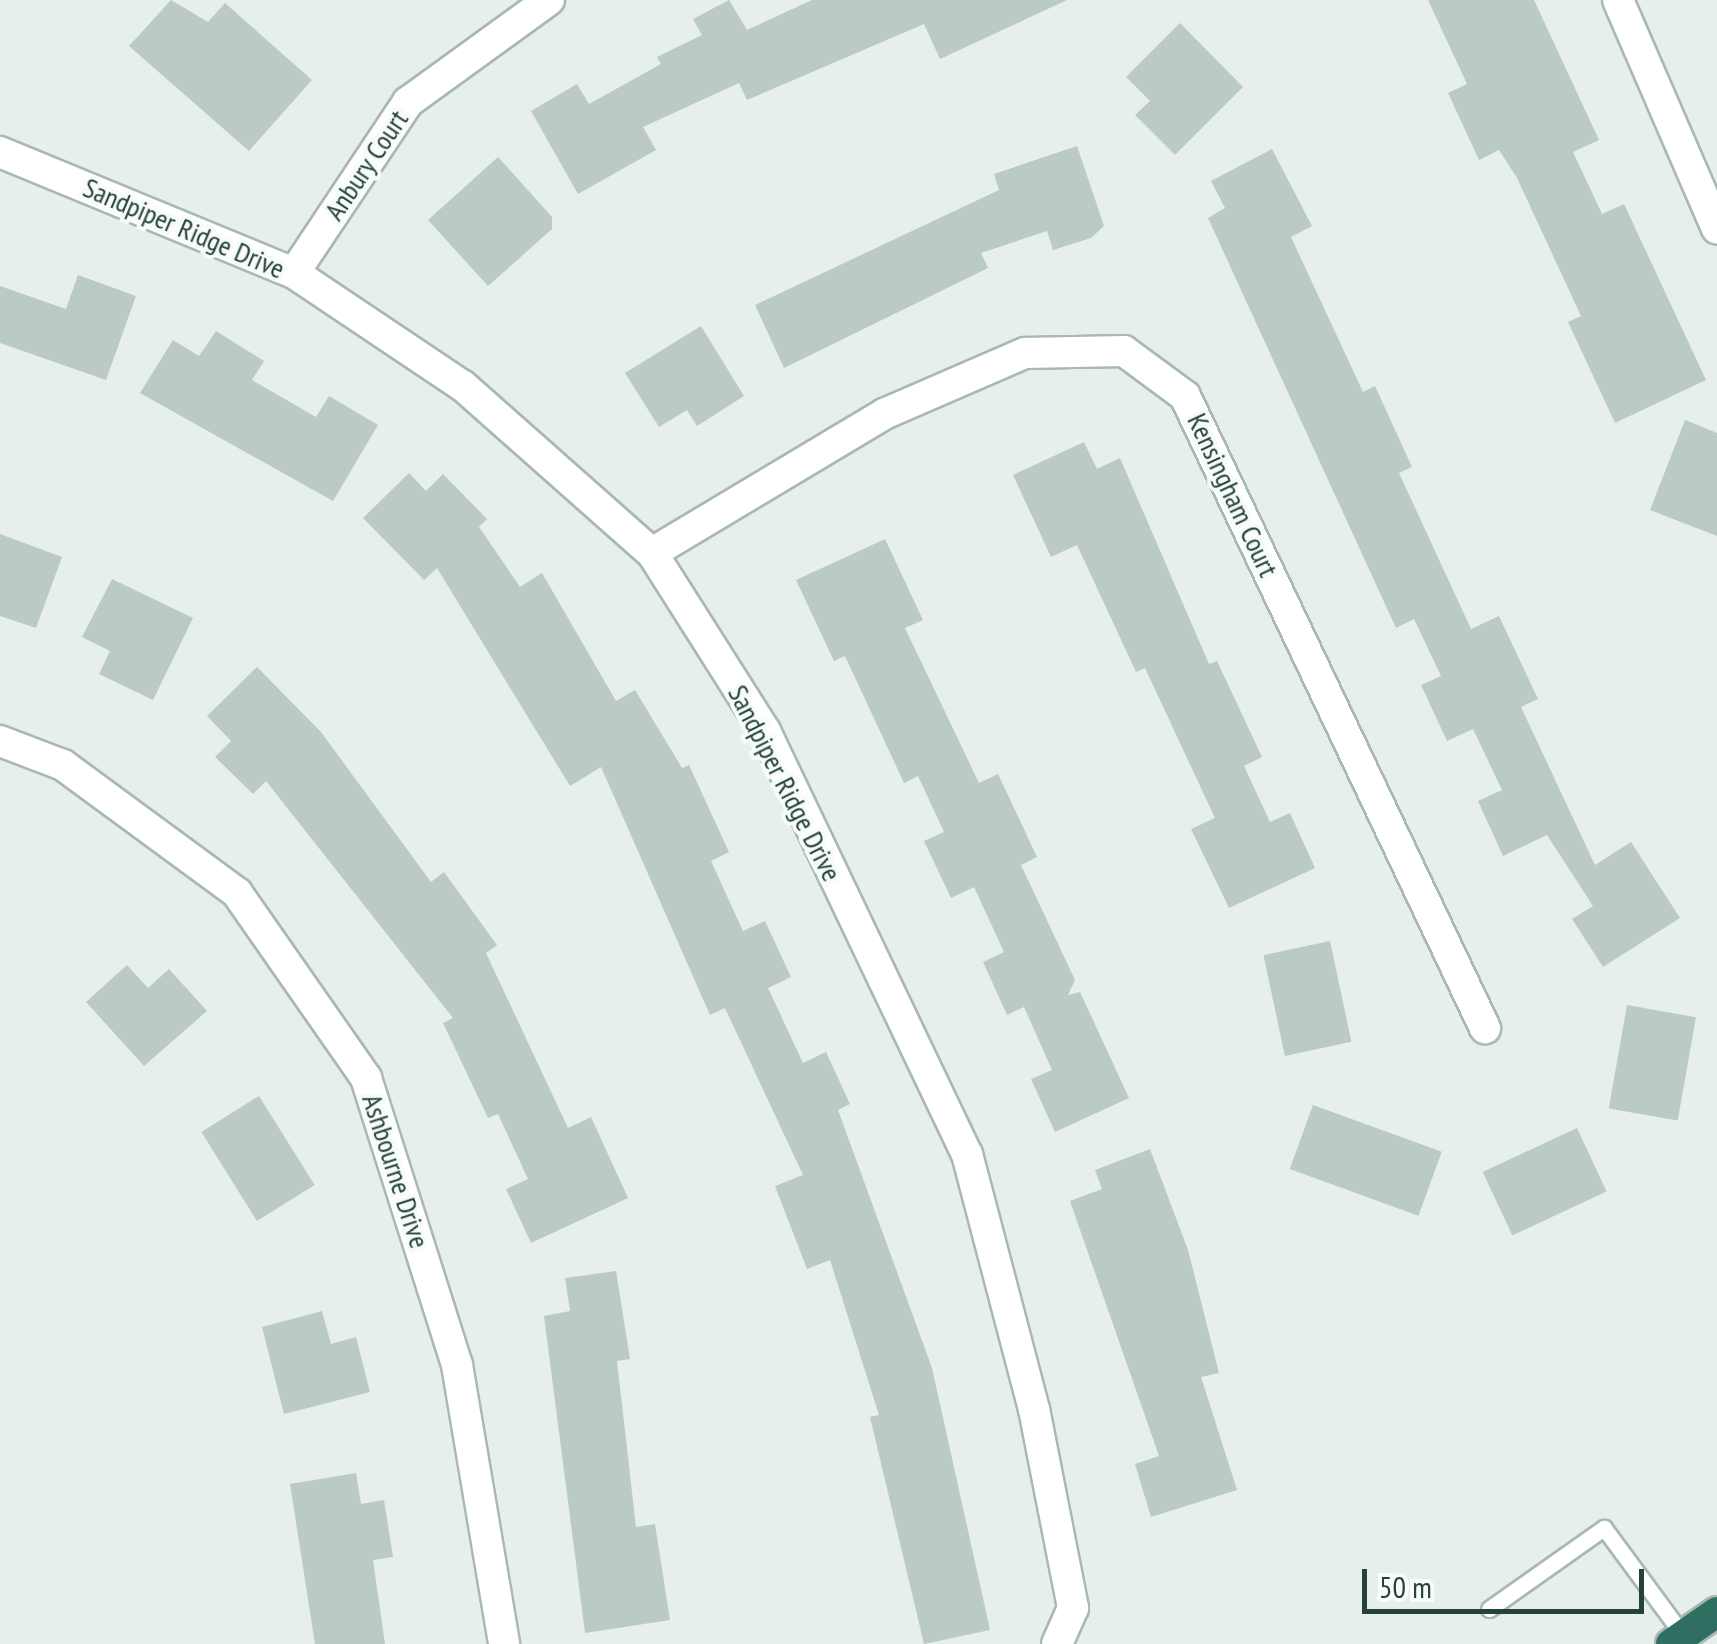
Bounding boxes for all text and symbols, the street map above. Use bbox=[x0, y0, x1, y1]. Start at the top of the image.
street label: Anbury Court bbox=[317, 103, 415, 227]
street label: Sandpiper Ridge Drive bbox=[78, 170, 290, 286]
street label: Kensingham Court bbox=[1180, 408, 1286, 582]
street label: Sandpiper Ridge Drive bbox=[721, 679, 849, 887]
street label: Ashbourne Drive bbox=[355, 1090, 437, 1252]
scale bar bbox=[1367, 1549, 1650, 1611]
text: 50 m bbox=[1379, 1567, 1432, 1606]

